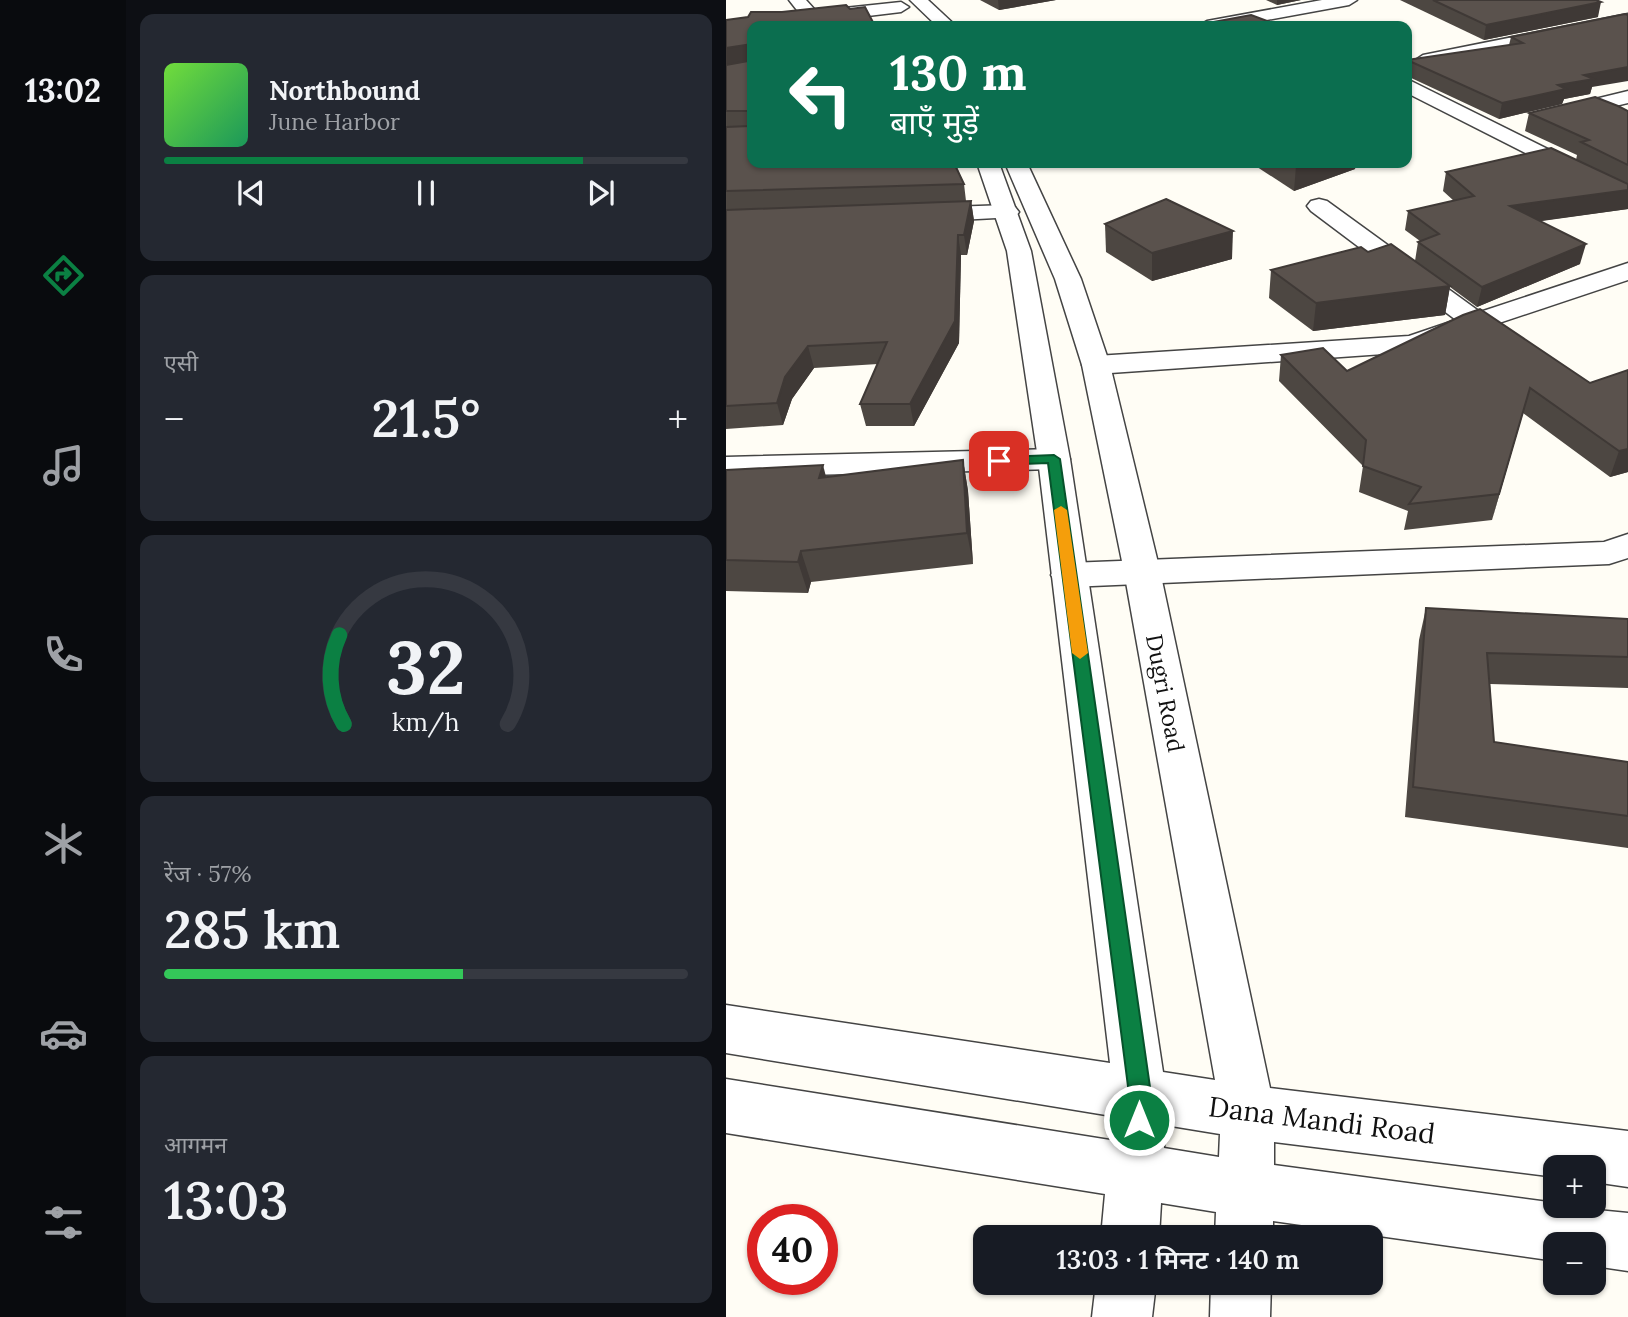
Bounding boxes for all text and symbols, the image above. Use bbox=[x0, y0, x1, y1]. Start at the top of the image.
text: 130 m bbox=[890, 41, 1026, 103]
icon: left bbox=[775, 49, 866, 140]
text: 13:02 bbox=[25, 70, 101, 111]
text: Northbound bbox=[269, 74, 420, 107]
text: बाएँ मुड़ें bbox=[890, 102, 979, 143]
text: June Harbor bbox=[269, 107, 400, 136]
icon: previous bbox=[232, 174, 270, 212]
icon: pause bbox=[407, 174, 445, 212]
icon: next bbox=[582, 174, 620, 212]
icon: directions bbox=[39, 251, 88, 300]
text: एसी bbox=[164, 348, 198, 377]
text: 21.5° bbox=[372, 385, 480, 451]
text: − bbox=[164, 395, 184, 443]
text: + bbox=[668, 395, 688, 443]
pin bbox=[969, 431, 1029, 491]
icon: music bbox=[39, 441, 88, 490]
icon: arrive bbox=[980, 442, 1018, 480]
text: 32 bbox=[386, 622, 466, 715]
icon: phone bbox=[39, 630, 88, 679]
street label: Dugri Road bbox=[1140, 632, 1191, 755]
text: km/h bbox=[392, 706, 460, 738]
icon: climate bbox=[39, 819, 88, 868]
text: रेंज · 57% bbox=[164, 859, 251, 888]
text: 285 km bbox=[164, 896, 341, 962]
icon: car bbox=[39, 1009, 88, 1058]
position arrow bbox=[1102, 1083, 1176, 1157]
street label: Dana Mandi Road bbox=[1207, 1088, 1437, 1152]
text: आगमन bbox=[164, 1130, 227, 1159]
map controls bbox=[1543, 1155, 1606, 1295]
button: + bbox=[1543, 1155, 1606, 1218]
text: 13:03 bbox=[164, 1167, 288, 1233]
icon: filters bbox=[39, 1198, 88, 1247]
speed limit sign: 40 bbox=[747, 1204, 838, 1295]
button: − bbox=[1543, 1232, 1606, 1295]
text: 13:03 · 1 मिनट · 140 m bbox=[1057, 1243, 1299, 1276]

